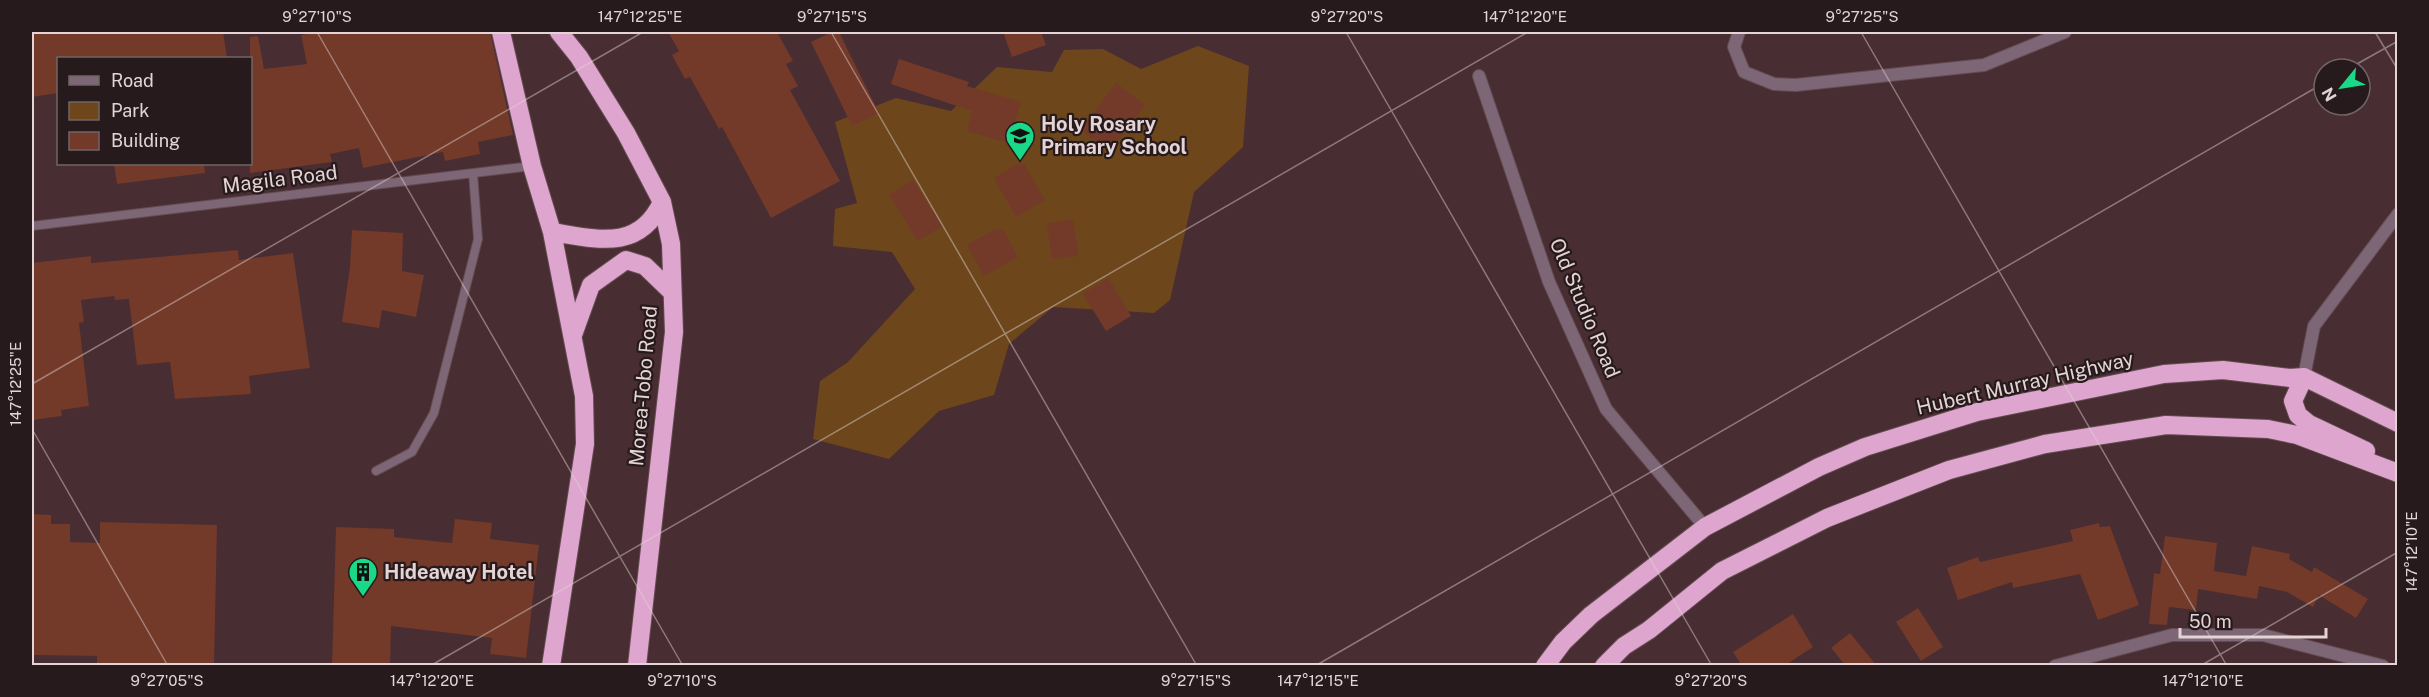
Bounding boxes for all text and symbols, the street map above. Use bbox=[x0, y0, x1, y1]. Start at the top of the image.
text: 9°27'10"S bbox=[282, 8, 352, 25]
text: 147°12'25"E bbox=[598, 8, 682, 25]
text: 9°27'15"S bbox=[797, 8, 867, 25]
text: 9°27'20"S bbox=[1311, 8, 1383, 25]
text: 147°12'20"E bbox=[1483, 8, 1567, 25]
text: 9°27'25"S bbox=[1826, 8, 1898, 25]
legend bbox=[57, 57, 252, 165]
north arrow bbox=[2312, 57, 2372, 117]
text: Road bbox=[111, 70, 154, 91]
text: N bbox=[2318, 84, 2341, 104]
text: Park bbox=[111, 100, 149, 121]
place label: Holy Rosary Primary School bbox=[1041, 112, 1187, 159]
school or university icon: Holy Rosary Primary School bbox=[1004, 120, 1036, 162]
text: Building bbox=[111, 130, 180, 151]
street label: Magila Road bbox=[221, 160, 339, 198]
street label: Old Studio Road bbox=[1545, 234, 1625, 382]
street label: Morea-Tobo Road bbox=[624, 305, 662, 467]
text: 147°12'25"E bbox=[7, 342, 24, 426]
street label: Hubert Murray Highway bbox=[1914, 346, 2136, 420]
text: 147°12'10"E bbox=[2403, 511, 2420, 593]
building icon: Hideaway Hotel bbox=[347, 556, 379, 598]
place label: Hideaway Hotel bbox=[384, 560, 534, 584]
scale bar bbox=[2180, 601, 2326, 639]
text: 50 m bbox=[2189, 611, 2232, 632]
text: 9°27'05"S bbox=[130, 672, 204, 689]
text: 147°12'20"E bbox=[390, 672, 474, 689]
text: 9°27'10"S bbox=[647, 672, 717, 689]
text: 9°27'15"S bbox=[1161, 672, 1231, 689]
text: 147°12'15"E bbox=[1277, 672, 1359, 689]
text: 9°27'20"S bbox=[1675, 672, 1747, 689]
text: 147°12'10"E bbox=[2162, 672, 2244, 689]

